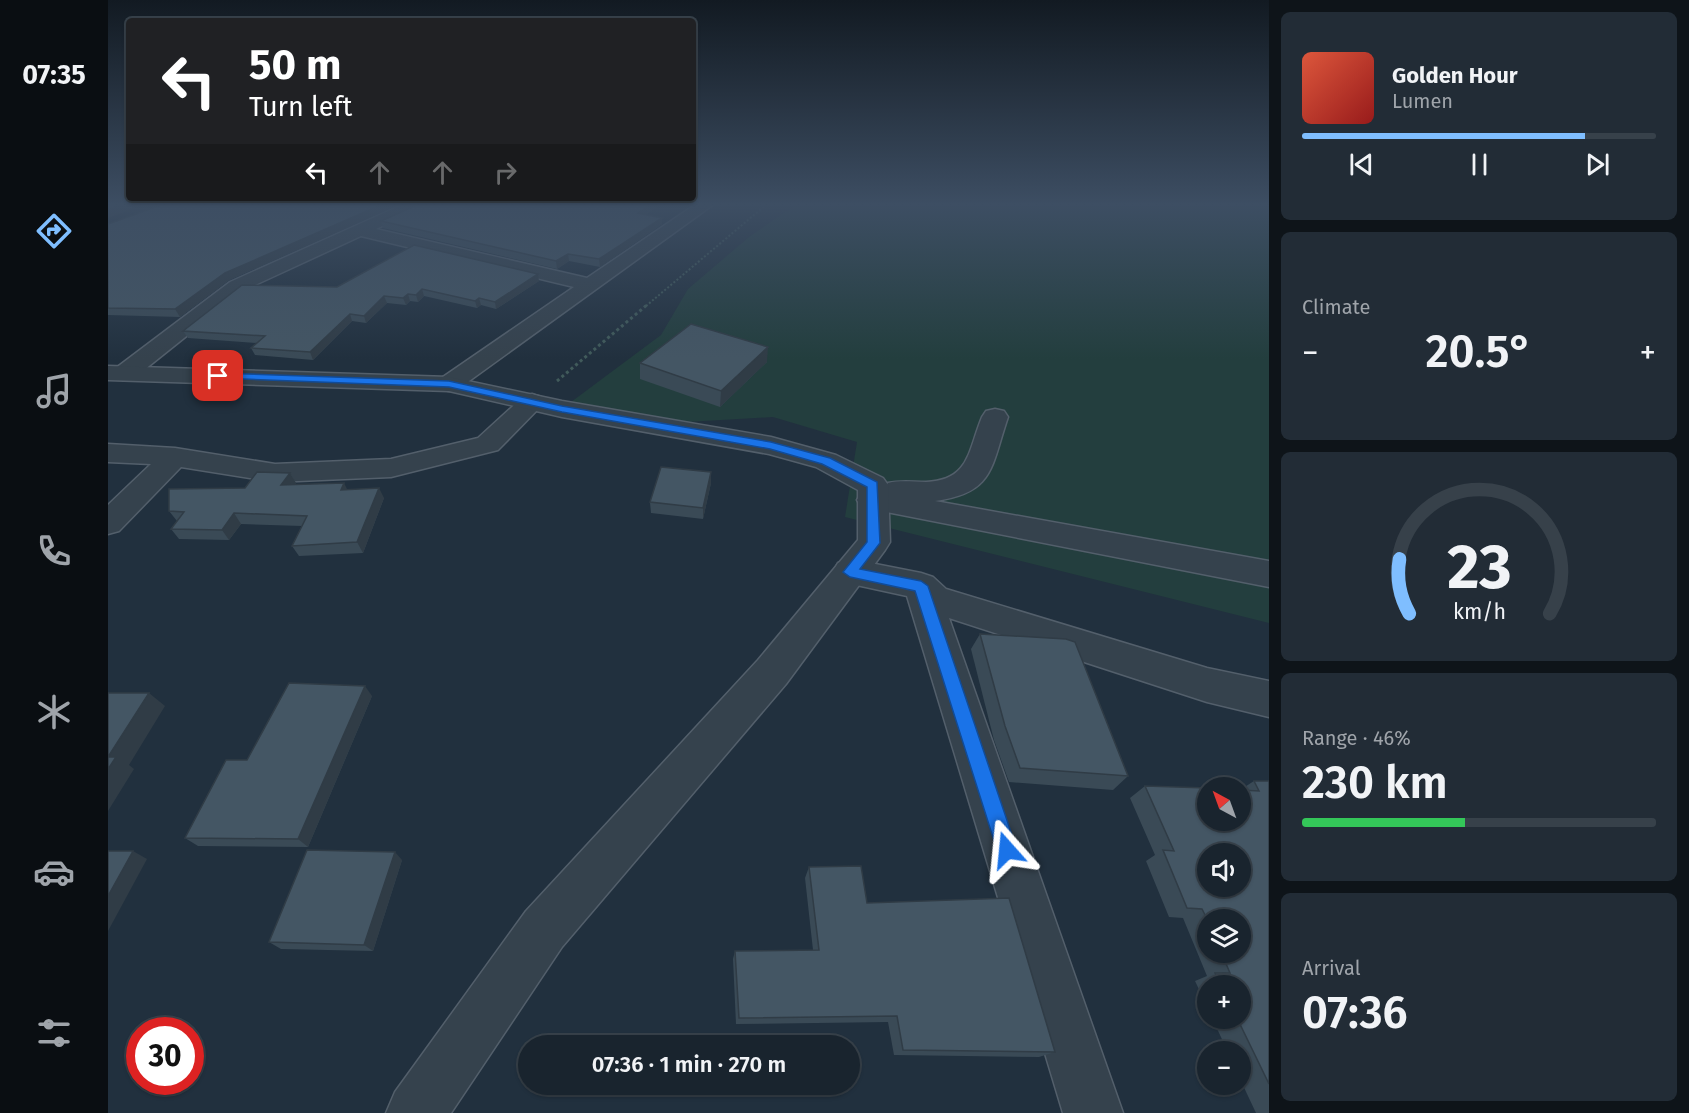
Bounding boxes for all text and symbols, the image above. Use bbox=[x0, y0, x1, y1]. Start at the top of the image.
text: 50 m bbox=[249, 40, 342, 90]
icon: left bbox=[150, 42, 228, 120]
text: 07:35 bbox=[22, 59, 86, 91]
text: Golden Hour bbox=[1392, 62, 1518, 89]
text: Lumen bbox=[1392, 89, 1453, 113]
text: Turn left bbox=[249, 91, 352, 123]
icon: previous bbox=[1345, 148, 1378, 181]
icon: pause bbox=[1463, 148, 1496, 181]
icon: next bbox=[1581, 148, 1614, 181]
icon: left bbox=[300, 156, 333, 189]
icon: ahead bbox=[363, 156, 396, 189]
icon: ahead bbox=[426, 156, 459, 189]
icon: right bbox=[489, 156, 522, 189]
icon: directions bbox=[33, 210, 75, 252]
text: Climate bbox=[1302, 295, 1370, 319]
text: 20.5° bbox=[1425, 325, 1533, 379]
text: − bbox=[1302, 333, 1319, 373]
text: + bbox=[1640, 333, 1656, 373]
pin bbox=[192, 350, 243, 401]
icon: arrive bbox=[201, 359, 234, 392]
icon: music bbox=[33, 370, 75, 412]
icon: phone bbox=[33, 530, 75, 572]
text: 23 bbox=[1447, 530, 1511, 605]
text: km/h bbox=[1452, 599, 1506, 625]
icon: climate bbox=[33, 691, 75, 733]
text: Range · 46% bbox=[1302, 726, 1411, 750]
text: 230 km bbox=[1302, 756, 1448, 810]
north arrow bbox=[1197, 777, 1251, 831]
map controls bbox=[1197, 777, 1251, 1095]
position arrow bbox=[975, 818, 1039, 882]
button: sound bbox=[1197, 843, 1251, 897]
icon: car bbox=[33, 851, 75, 893]
button: layers bbox=[1197, 909, 1251, 963]
text: Arrival bbox=[1302, 956, 1361, 980]
button: + bbox=[1197, 975, 1251, 1029]
text: 07:36 bbox=[1302, 986, 1408, 1040]
icon: filters bbox=[33, 1012, 75, 1054]
speed limit sign: 30 bbox=[126, 1017, 204, 1095]
button: − bbox=[1197, 1041, 1251, 1095]
text: 07:36 · 1 min · 270 m bbox=[592, 1051, 786, 1078]

